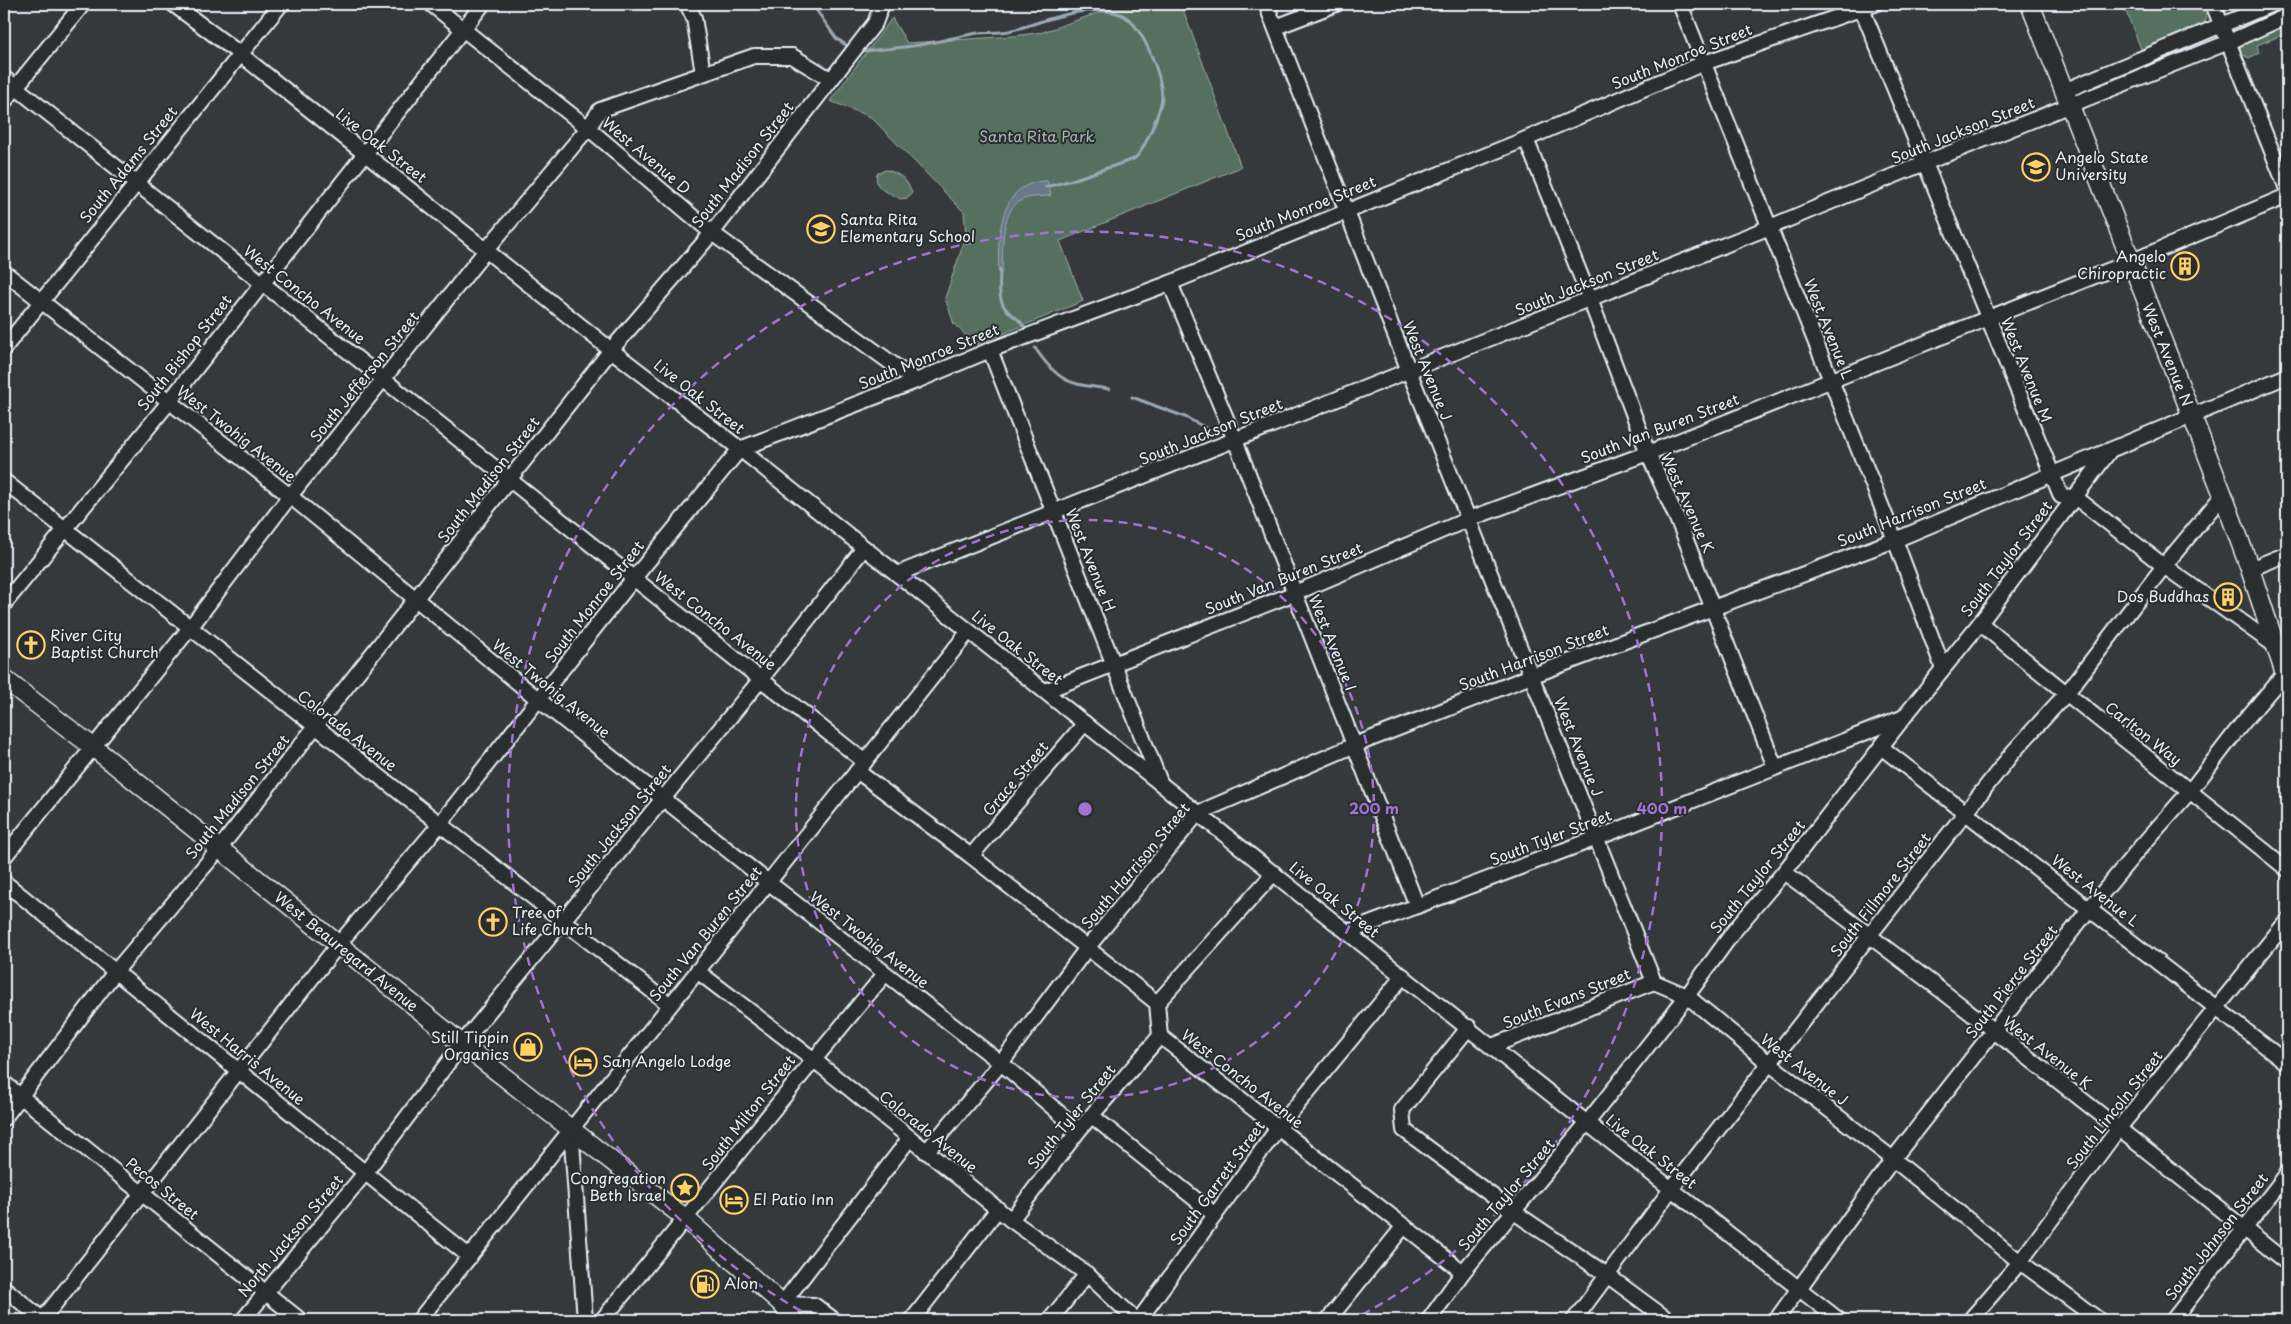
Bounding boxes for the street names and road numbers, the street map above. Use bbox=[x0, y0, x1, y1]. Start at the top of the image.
street label: South Monroe Street bbox=[1608, 17, 1755, 94]
street label: South Jackson Street bbox=[1887, 90, 2038, 169]
street label: South Madison Street bbox=[685, 96, 798, 232]
street label: South Adams Street bbox=[73, 101, 182, 227]
street label: Live Oak Street bbox=[331, 102, 432, 188]
street label: West Avenue D bbox=[598, 111, 696, 199]
street label: South Monroe Street bbox=[1232, 169, 1379, 246]
street label: West Concho Avenue bbox=[239, 239, 371, 349]
street label: South Jackson Street bbox=[1511, 242, 1662, 321]
street label: West Avenue L bbox=[1799, 275, 1860, 382]
street label: South Bishop Street bbox=[131, 289, 237, 415]
street label: West Avenue N bbox=[2137, 299, 2200, 410]
street label: South Jefferson Street bbox=[304, 306, 424, 446]
street label: West Avenue M bbox=[1996, 313, 2059, 426]
street label: South Monroe Street bbox=[855, 317, 1002, 394]
street label: West Avenue J bbox=[1398, 317, 1459, 424]
street label: Live Oak Street bbox=[649, 353, 750, 439]
street label: West Twohig Avenue bbox=[172, 379, 302, 487]
street label: South Van Buren Street bbox=[1577, 387, 1742, 468]
street label: South Jackson Street bbox=[1135, 391, 1286, 470]
street label: South Madison Street bbox=[431, 411, 544, 547]
street label: West Avenue K bbox=[1656, 449, 1721, 556]
street label: South Harrison Street bbox=[1834, 471, 1989, 552]
street label: South Taylor Street bbox=[1954, 495, 2057, 621]
street label: West Avenue H bbox=[1060, 504, 1123, 614]
street label: South Monroe Street bbox=[539, 535, 649, 667]
street label: South Van Buren Street bbox=[1201, 535, 1366, 620]
street label: West Concho Avenue bbox=[650, 565, 782, 675]
street label: West Avenue I bbox=[1304, 591, 1363, 694]
street label: Live Oak Street bbox=[967, 604, 1068, 690]
street label: South Harrison Street bbox=[1455, 617, 1612, 696]
street label: West Twohig Avenue bbox=[488, 633, 616, 743]
street label: Colorado Avenue bbox=[293, 684, 403, 776]
street label: West Avenue J bbox=[1549, 693, 1610, 800]
street label: Carlton Way bbox=[2101, 695, 2187, 770]
street label: South Madison Street bbox=[179, 729, 294, 863]
street label: Grace Street bbox=[977, 736, 1053, 821]
street label: South Jackson Street bbox=[562, 758, 676, 892]
street label: South Harrison Street bbox=[1075, 797, 1195, 933]
street label: South Tyler Street bbox=[1486, 803, 1615, 870]
street label: South Taylor Street bbox=[1704, 814, 1810, 938]
street label: South Fillmore Street bbox=[1824, 827, 1936, 961]
street label: West Avenue L bbox=[2047, 848, 2145, 932]
street label: Live Oak Street bbox=[1285, 855, 1385, 942]
street label: South Van Buren Street bbox=[643, 861, 767, 1006]
street label: West Beauregard Avenue bbox=[270, 885, 424, 1016]
street label: West Twohig Avenue bbox=[805, 885, 935, 993]
street label: South Pierce Street bbox=[1959, 920, 2062, 1043]
street label: South Evans Street bbox=[1499, 961, 1634, 1034]
street label: West Harris Avenue bbox=[185, 1002, 311, 1110]
street label: West Avenue K bbox=[1998, 1010, 2097, 1094]
street label: West Concho Avenue bbox=[1177, 1023, 1309, 1133]
street label: West Avenue J bbox=[1756, 1027, 1854, 1110]
street label: South Lincoln Street bbox=[2060, 1045, 2168, 1173]
street label: South Milton Street bbox=[695, 1050, 800, 1175]
street label: South Tyler Street bbox=[1021, 1059, 1120, 1173]
street label: Colorado Avenue bbox=[875, 1084, 983, 1178]
street label: Live Oak Street bbox=[1601, 1108, 1702, 1194]
street label: South Garrett Street bbox=[1164, 1115, 1270, 1249]
street label: South Taylor Street bbox=[1452, 1133, 1560, 1255]
street label: Pecos Street bbox=[121, 1151, 205, 1225]
street label: South Johnson Street bbox=[2159, 1168, 2273, 1305]
street label: North Jackson Street bbox=[232, 1169, 348, 1301]

